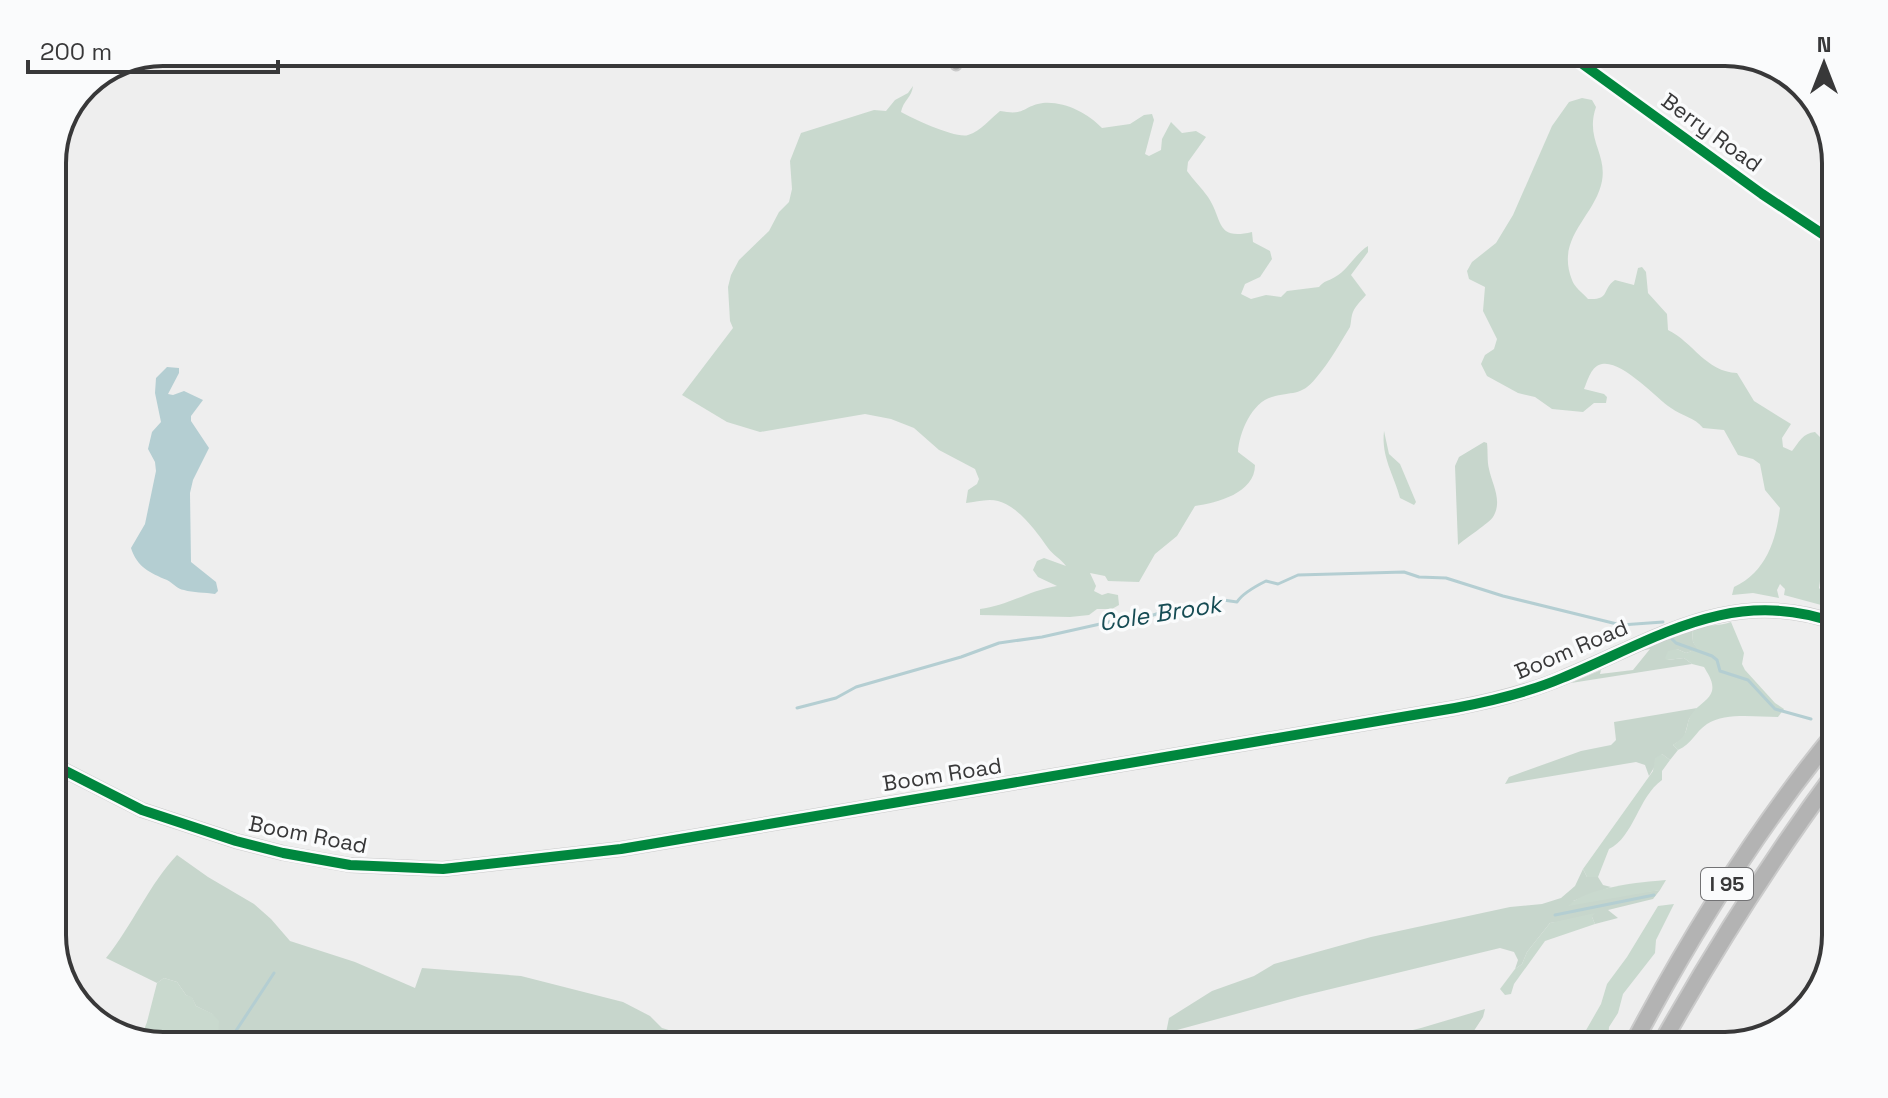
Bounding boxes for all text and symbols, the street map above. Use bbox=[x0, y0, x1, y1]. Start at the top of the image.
scale bar bbox=[28, 24, 278, 74]
north arrow bbox=[1784, 24, 1864, 104]
text: N bbox=[1817, 30, 1831, 58]
text: 200 m bbox=[40, 36, 112, 67]
street label: Berry Road bbox=[1656, 86, 1768, 178]
water label: Cole Brook bbox=[1097, 588, 1226, 638]
street label: Boom Road bbox=[1510, 613, 1632, 685]
street label: Boom Road bbox=[880, 751, 1004, 797]
street label: Boom Road bbox=[246, 809, 370, 859]
road number: I 95 bbox=[1701, 868, 1753, 900]

